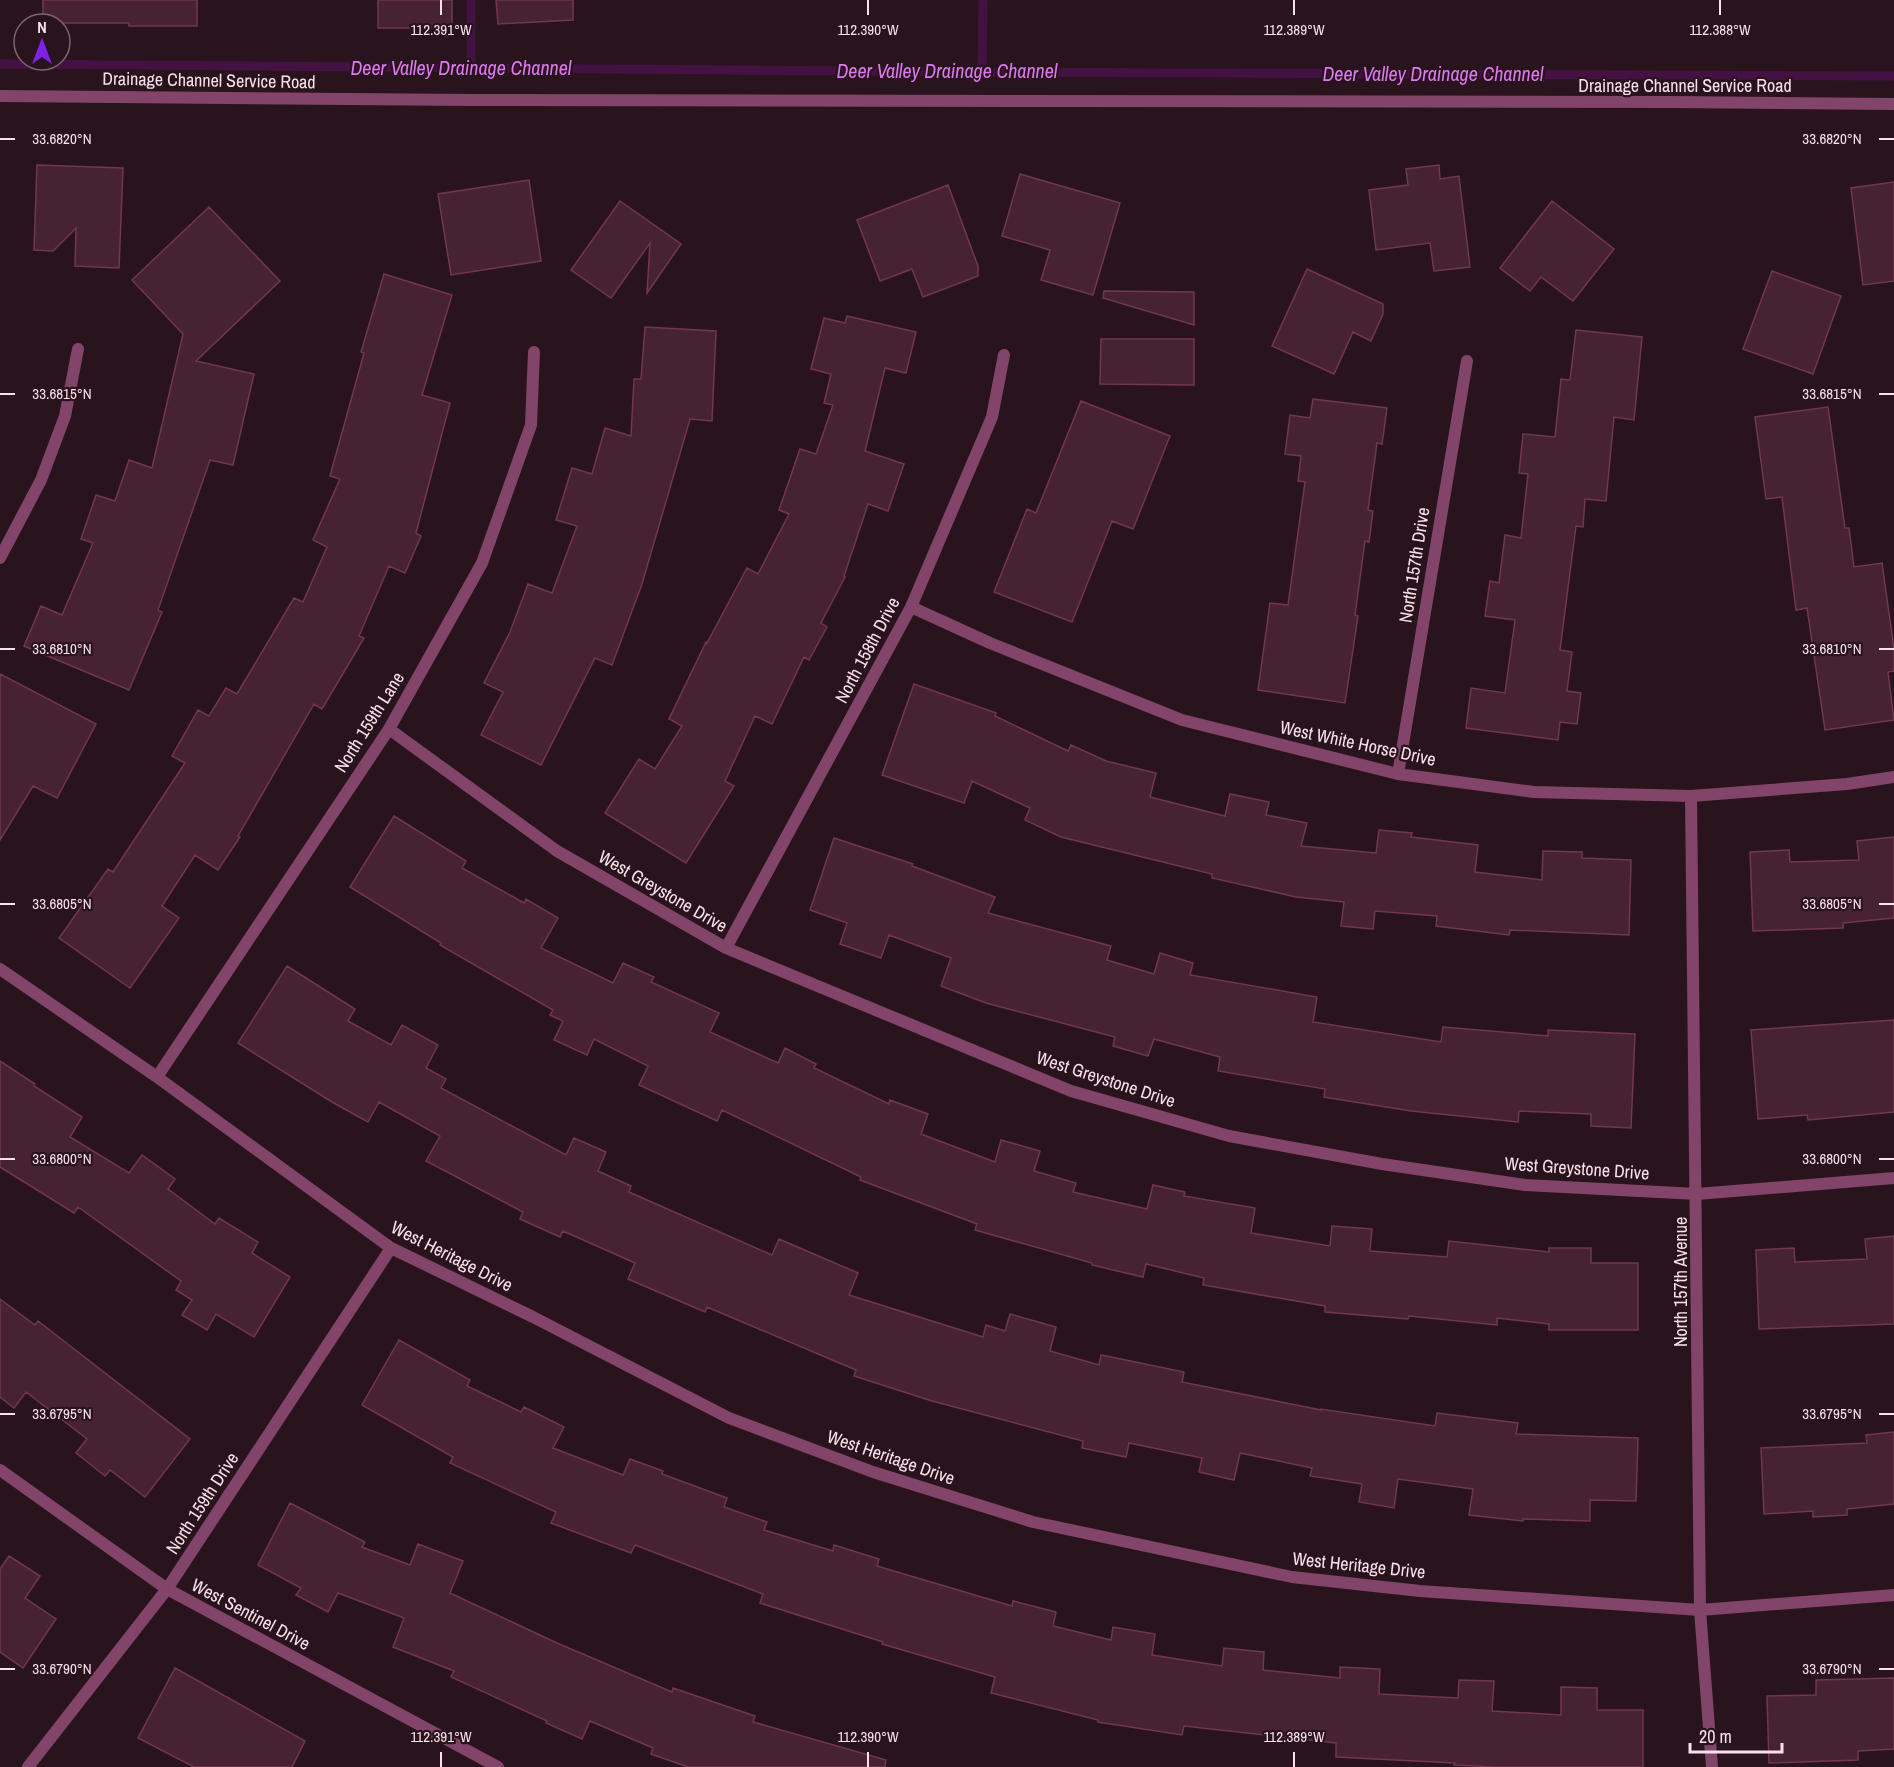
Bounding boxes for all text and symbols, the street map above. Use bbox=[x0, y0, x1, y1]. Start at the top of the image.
north arrow bbox=[12, 12, 72, 72]
text: N bbox=[37, 16, 47, 38]
text: 112.391°W bbox=[410, 19, 472, 40]
text: 112.390°W bbox=[837, 19, 899, 40]
text: 112.389°W bbox=[1263, 19, 1325, 40]
text: 112.388°W bbox=[1689, 19, 1751, 40]
water label: Deer Valley Drainage Channel bbox=[351, 54, 572, 81]
water label: Deer Valley Drainage Channel bbox=[837, 57, 1058, 84]
water label: Deer Valley Drainage Channel bbox=[1323, 60, 1544, 87]
street label: Drainage Channel Service Road bbox=[102, 66, 316, 94]
street label: Drainage Channel Service Road bbox=[1578, 73, 1792, 98]
text: 33.6820°N bbox=[32, 128, 92, 149]
text: 33.6820°N bbox=[1802, 128, 1862, 149]
text: 33.6815°N bbox=[32, 383, 92, 404]
text: 33.6815°N bbox=[1802, 383, 1862, 404]
street label: North 157th Drive bbox=[1393, 506, 1435, 624]
street label: North 158th Drive bbox=[829, 593, 905, 707]
text: 33.6810°N bbox=[32, 638, 92, 659]
text: 33.6810°N bbox=[1802, 638, 1862, 659]
street label: North 159th Lane bbox=[328, 667, 410, 777]
street label: West White Horse Drive bbox=[1278, 714, 1438, 772]
street label: West Greystone Drive bbox=[594, 844, 732, 938]
text: 33.6805°N bbox=[32, 893, 92, 914]
text: 33.6805°N bbox=[1802, 893, 1862, 914]
street label: West Greystone Drive bbox=[1033, 1045, 1179, 1113]
text: 33.6800°N bbox=[32, 1148, 92, 1169]
text: 33.6800°N bbox=[1802, 1148, 1862, 1169]
street label: West Greystone Drive bbox=[1504, 1150, 1650, 1186]
street label: West Heritage Drive bbox=[387, 1215, 517, 1297]
street label: North 157th Avenue bbox=[1668, 1217, 1693, 1347]
text: 33.6795°N bbox=[32, 1403, 92, 1424]
text: 33.6795°N bbox=[1802, 1403, 1862, 1424]
street label: West Heritage Drive bbox=[824, 1423, 958, 1491]
street label: North 159th Drive bbox=[160, 1447, 244, 1559]
street label: West Heritage Drive bbox=[1291, 1546, 1427, 1584]
street label: West Sentinel Drive bbox=[187, 1572, 315, 1656]
text: 33.6790°N bbox=[32, 1658, 92, 1679]
text: 33.6790°N bbox=[1802, 1658, 1862, 1679]
scale bar bbox=[1690, 1716, 1782, 1754]
text: 20 m bbox=[1699, 1724, 1732, 1749]
text: 112.391°W bbox=[410, 1726, 472, 1747]
text: 112.390°W bbox=[837, 1726, 899, 1747]
text: 112.389°W bbox=[1263, 1726, 1325, 1747]

